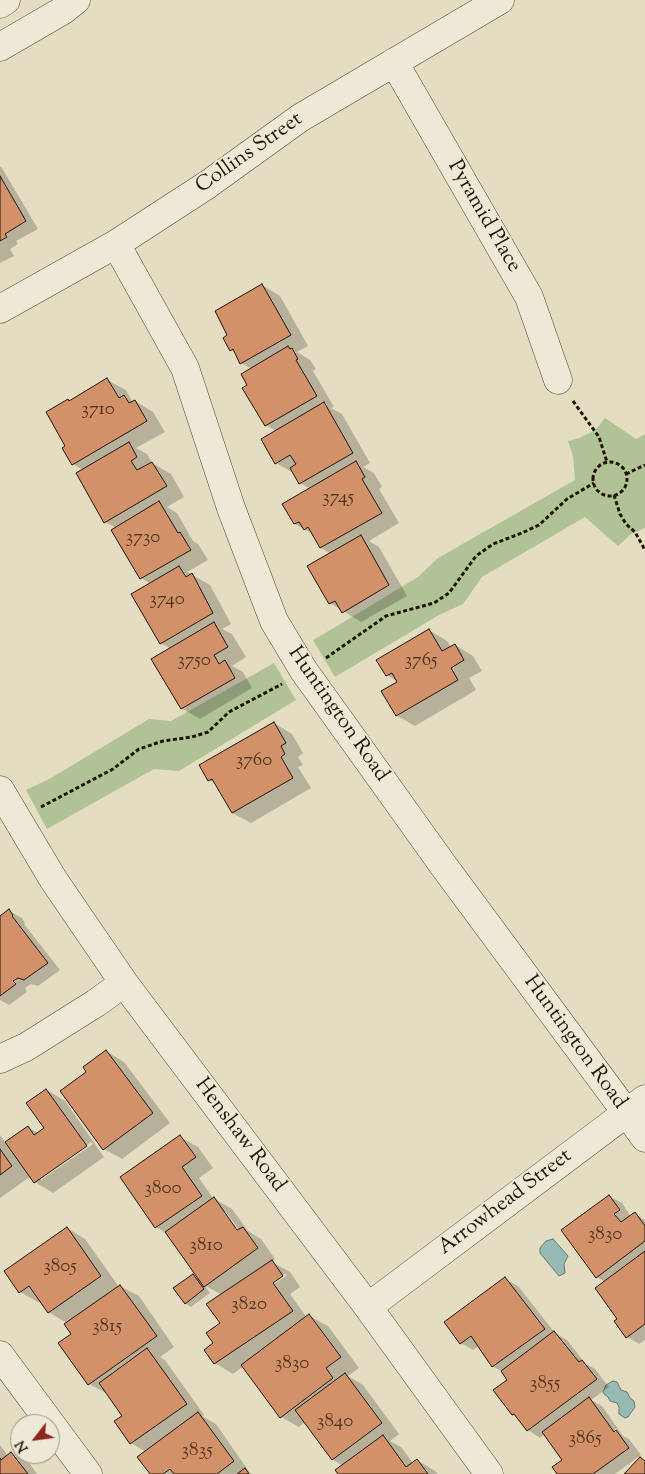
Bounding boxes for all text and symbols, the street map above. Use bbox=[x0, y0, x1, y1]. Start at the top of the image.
street label: Collins Street bbox=[192, 108, 308, 200]
street label: Pyramid Place bbox=[441, 156, 525, 278]
house number: 3710 bbox=[81, 400, 115, 422]
house number: 3745 bbox=[322, 488, 354, 510]
house number: 3730 bbox=[126, 528, 160, 550]
house number: 3740 bbox=[149, 590, 185, 612]
street label: Huntington Road bbox=[281, 643, 393, 787]
house number: 3750 bbox=[177, 651, 211, 673]
house number: 3765 bbox=[404, 651, 438, 673]
house number: 3760 bbox=[236, 751, 272, 773]
street label: Huntington Road bbox=[517, 971, 631, 1115]
street label: Henshaw Road bbox=[188, 1074, 290, 1198]
street label: Arrowhead Street bbox=[434, 1145, 578, 1261]
house number: 3800 bbox=[144, 1179, 182, 1201]
house number: 3830 bbox=[588, 1225, 622, 1247]
house number: 3810 bbox=[189, 1236, 223, 1258]
house number: 3805 bbox=[43, 1257, 77, 1279]
house number: 3820 bbox=[231, 1295, 267, 1317]
house number: 3815 bbox=[92, 1317, 122, 1339]
house number: 3830 bbox=[275, 1354, 309, 1376]
house number: 3855 bbox=[530, 1374, 560, 1396]
house number: 3840 bbox=[317, 1412, 353, 1434]
north arrow bbox=[10, 1414, 60, 1464]
house number: 3865 bbox=[568, 1429, 602, 1451]
text: N bbox=[11, 1436, 34, 1456]
house number: 3835 bbox=[181, 1441, 213, 1463]

